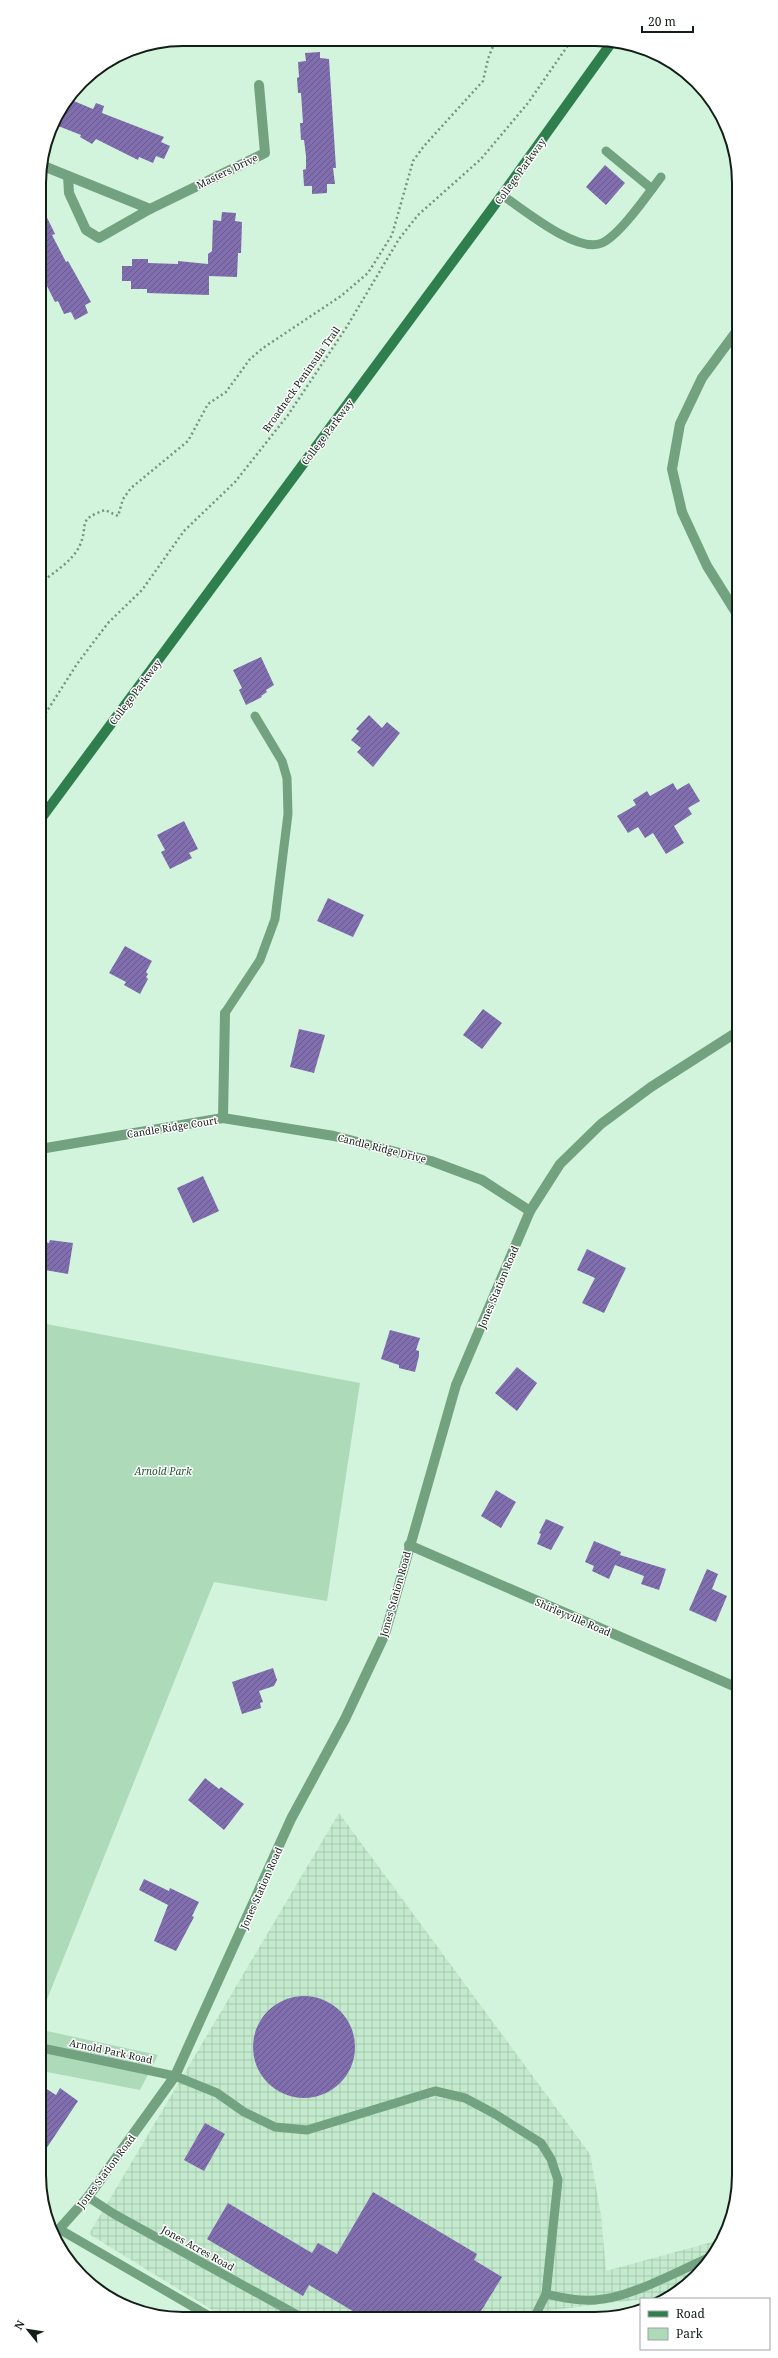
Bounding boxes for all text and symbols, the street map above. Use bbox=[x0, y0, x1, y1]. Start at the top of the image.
scale bar bbox=[642, 8, 693, 34]
text: 20 m bbox=[648, 13, 676, 30]
street label: College Parkway bbox=[491, 135, 549, 207]
street label: Masters Drive bbox=[194, 150, 260, 192]
street label: Broadneck Peninsula Trail bbox=[259, 323, 343, 435]
street label: College Parkway bbox=[298, 396, 356, 468]
street label: College Parkway bbox=[106, 656, 164, 728]
street label: Candle Ridge Court bbox=[126, 1113, 219, 1141]
street label: Candle Ridge Drive bbox=[336, 1130, 428, 1166]
street label: Jones Station Road bbox=[474, 1244, 522, 1331]
park label: Arnold Park bbox=[133, 1464, 192, 1478]
street label: Jones Station Road bbox=[376, 1550, 414, 1639]
street label: Shirleyville Road bbox=[533, 1595, 613, 1639]
street label: Jones Station Road bbox=[236, 1845, 285, 1932]
street label: Arnold Park Road bbox=[68, 2035, 154, 2067]
street label: Jones Station Road bbox=[73, 2131, 138, 2211]
street label: Jones Acres Road bbox=[158, 2222, 237, 2274]
legend bbox=[640, 2298, 770, 2350]
text: Road bbox=[676, 2305, 706, 2322]
north arrow bbox=[8, 2310, 48, 2350]
text: N bbox=[10, 2317, 28, 2332]
text: Park bbox=[676, 2325, 704, 2342]

